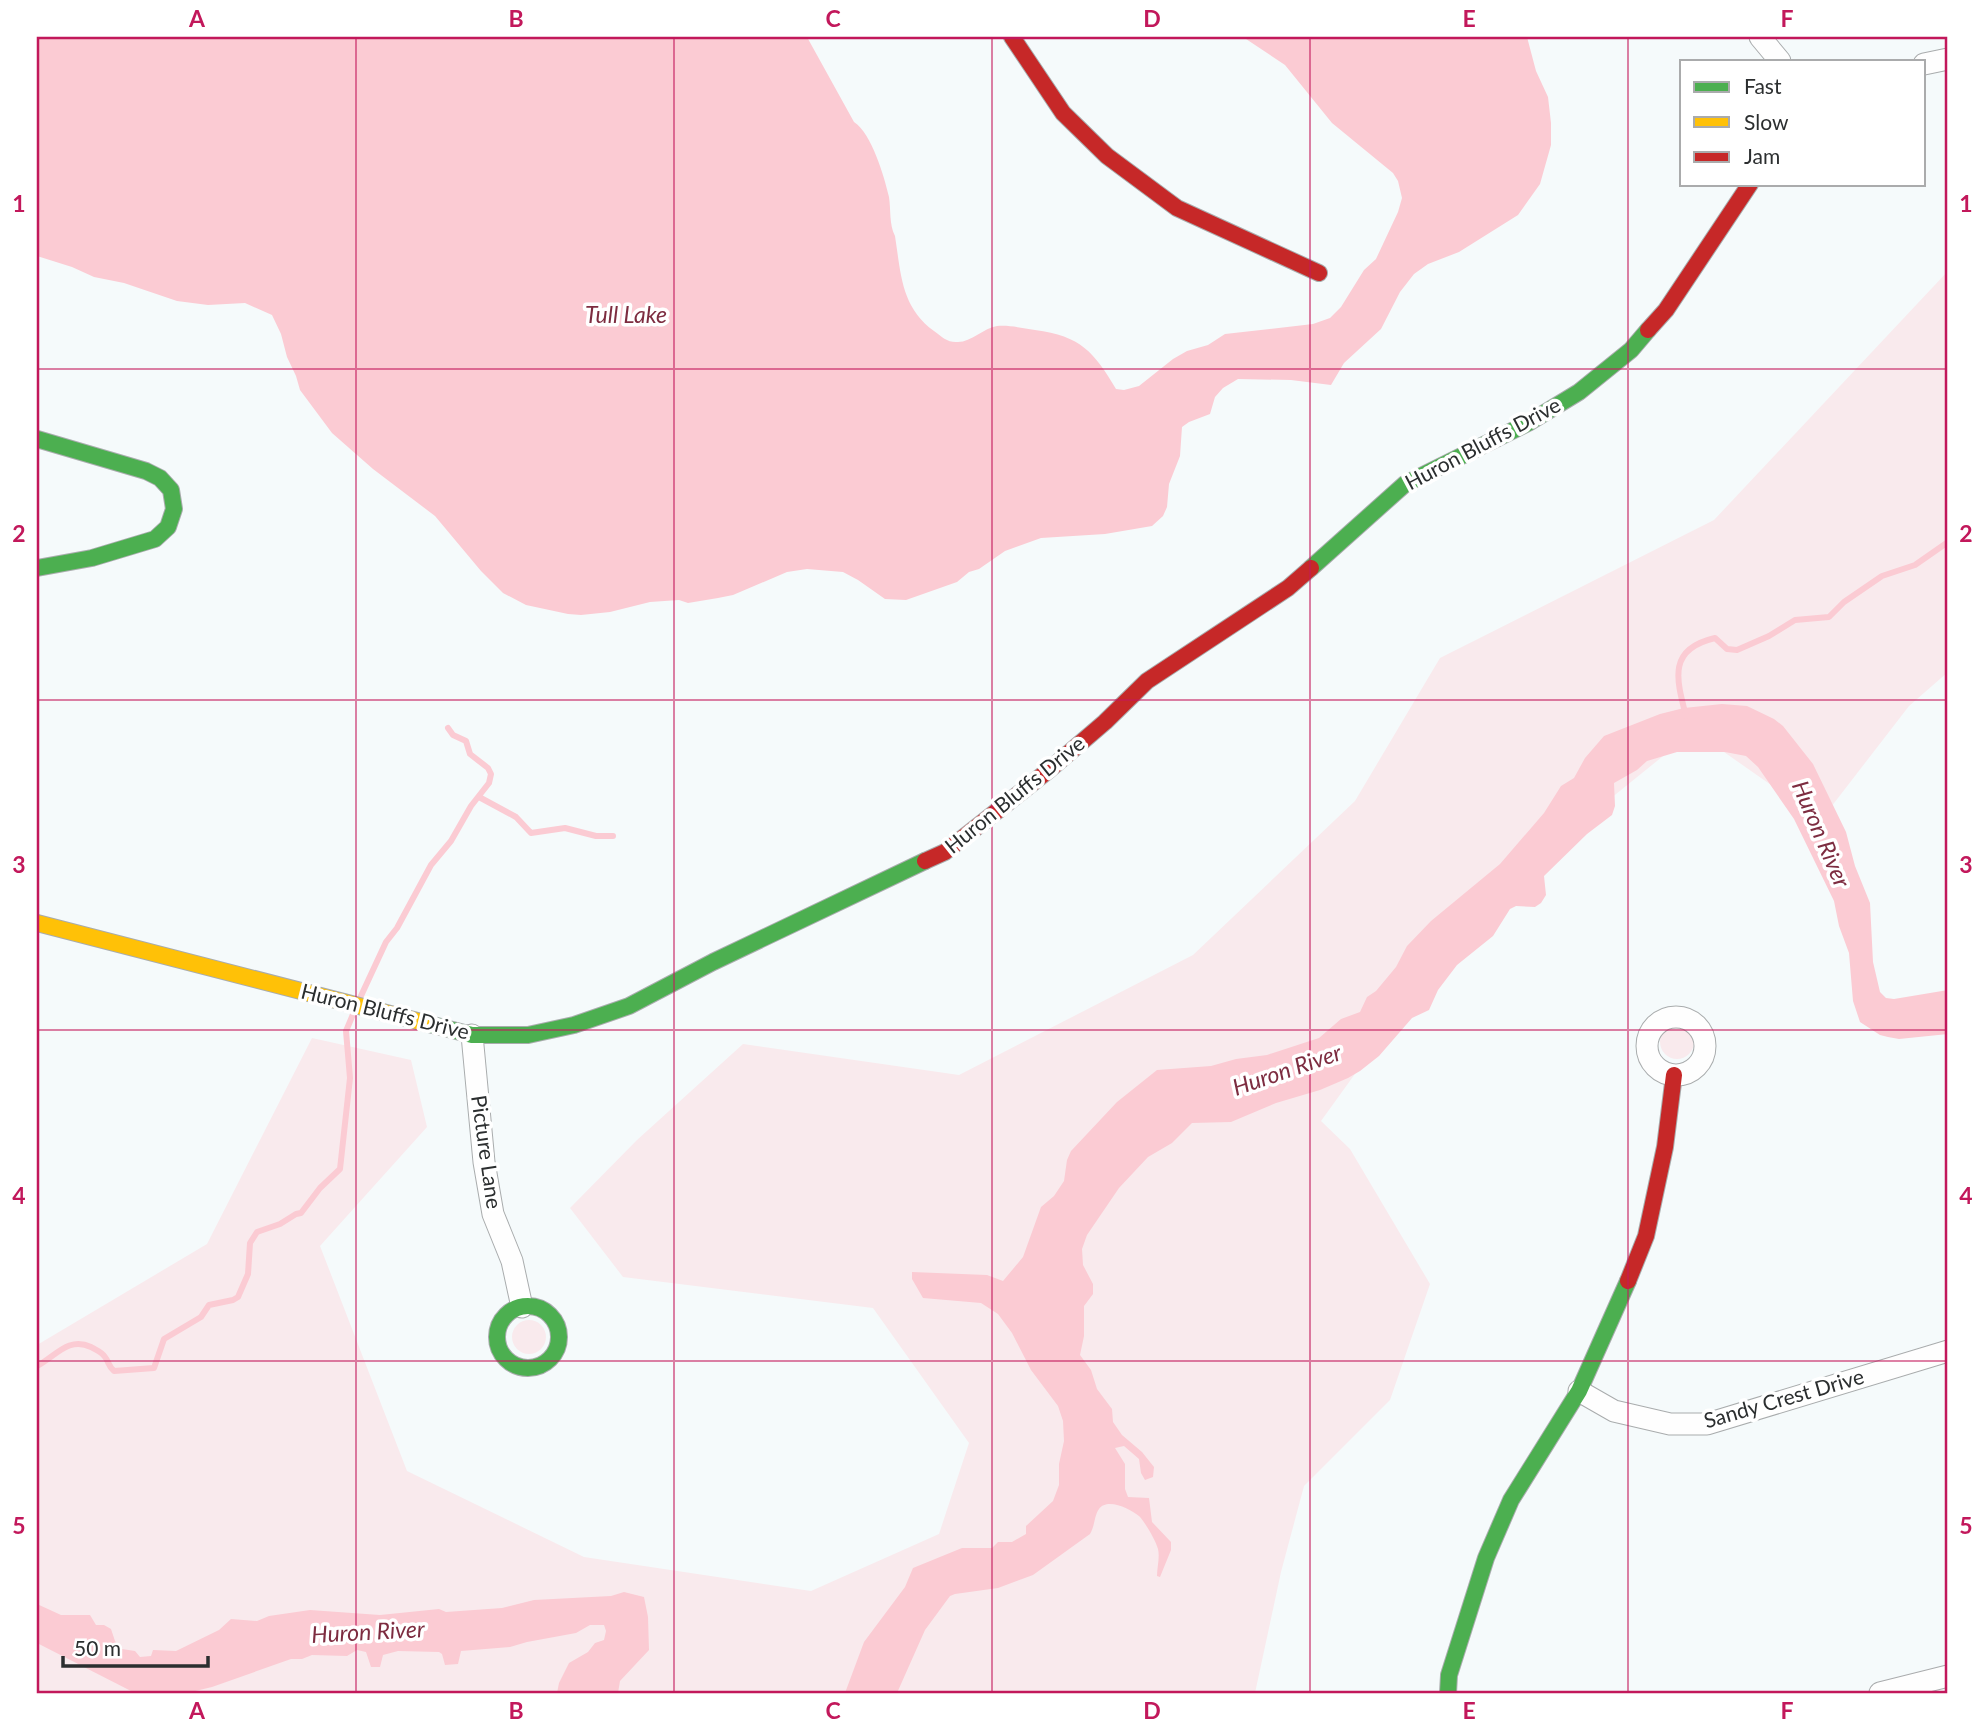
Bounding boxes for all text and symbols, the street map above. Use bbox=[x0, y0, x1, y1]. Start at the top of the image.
text: A bbox=[188, 4, 206, 32]
text: B bbox=[508, 4, 524, 32]
text: C bbox=[825, 4, 841, 32]
text: D bbox=[1143, 4, 1161, 32]
text: E bbox=[1462, 4, 1476, 32]
text: F bbox=[1780, 4, 1794, 32]
legend bbox=[1680, 60, 1926, 186]
text: Fast bbox=[1744, 73, 1782, 98]
text: Slow bbox=[1744, 109, 1789, 134]
text: Jam bbox=[1744, 143, 1780, 168]
text: 1 bbox=[12, 189, 26, 217]
text: 1 bbox=[1959, 189, 1973, 217]
water label: Tull Lake bbox=[585, 300, 667, 328]
street label: Huron Bluffs Drive bbox=[1400, 391, 1564, 494]
text: 2 bbox=[12, 519, 26, 547]
text: 2 bbox=[1959, 519, 1973, 547]
street label: Huron Bluffs Drive bbox=[939, 730, 1089, 858]
water label: Huron River bbox=[1787, 776, 1857, 892]
text: 3 bbox=[12, 850, 26, 878]
text: 3 bbox=[1959, 850, 1973, 878]
street label: Huron Bluffs Drive bbox=[299, 978, 472, 1044]
water label: Huron River bbox=[1228, 1037, 1346, 1101]
street label: Picture Lane bbox=[467, 1093, 508, 1210]
text: 4 bbox=[12, 1181, 26, 1209]
text: 4 bbox=[1959, 1181, 1973, 1209]
street label: Sandy Crest Drive bbox=[1701, 1363, 1866, 1432]
text: 5 bbox=[12, 1511, 26, 1539]
text: 5 bbox=[1959, 1511, 1973, 1539]
water label: Huron River bbox=[311, 1614, 426, 1648]
scale bar bbox=[63, 1625, 208, 1669]
text: 50 m bbox=[74, 1635, 121, 1660]
text: A bbox=[188, 1696, 206, 1724]
text: B bbox=[508, 1696, 524, 1724]
text: C bbox=[825, 1696, 841, 1724]
text: D bbox=[1143, 1696, 1161, 1724]
text: E bbox=[1462, 1696, 1476, 1724]
text: F bbox=[1780, 1696, 1794, 1724]

